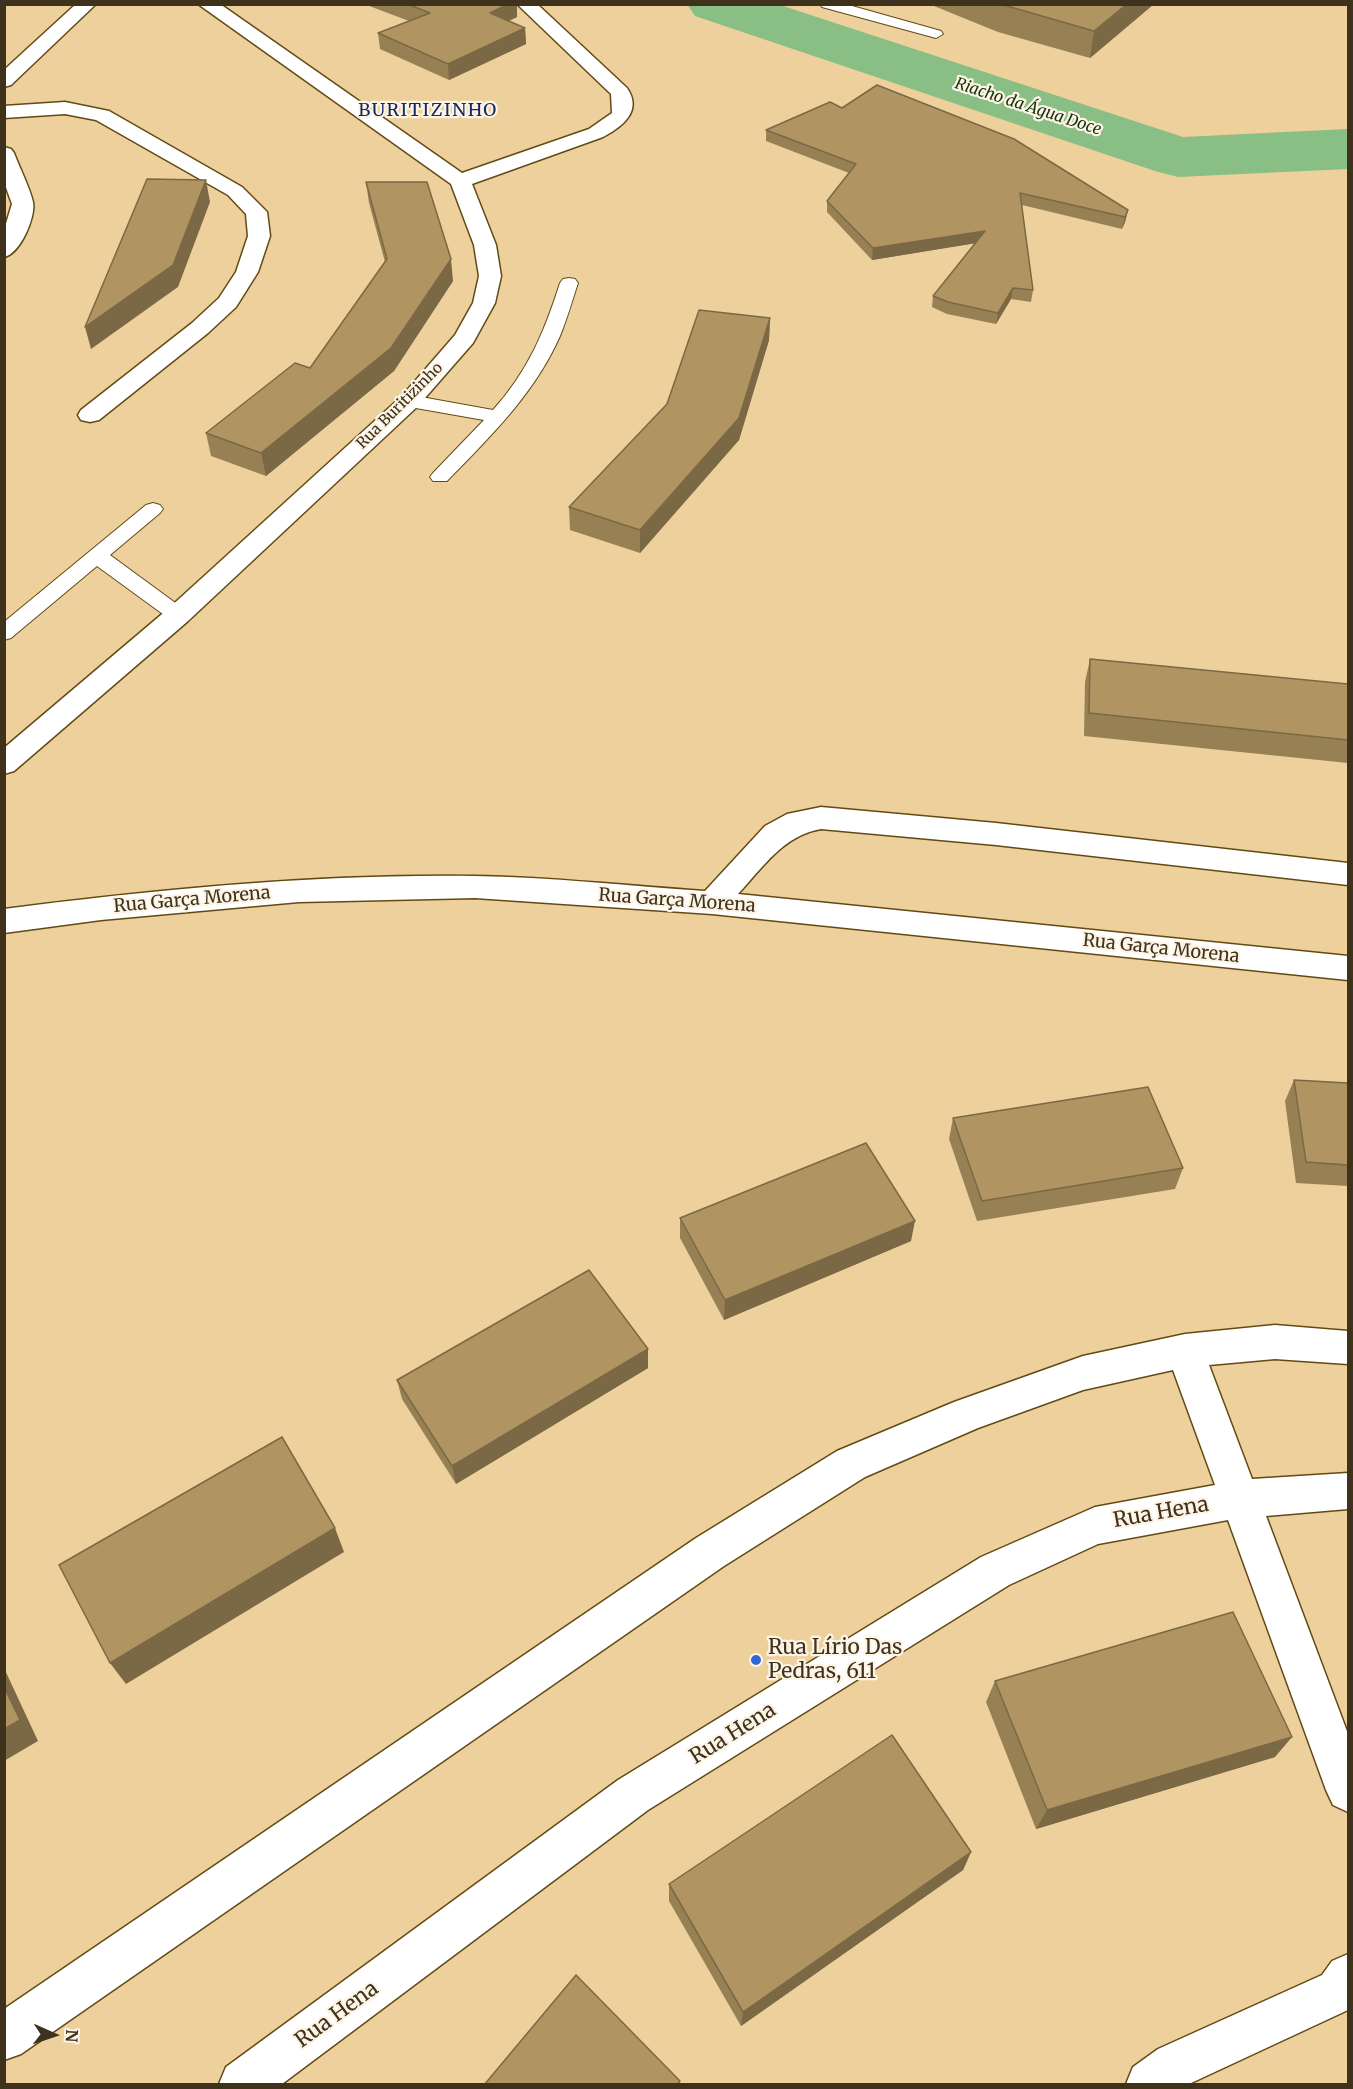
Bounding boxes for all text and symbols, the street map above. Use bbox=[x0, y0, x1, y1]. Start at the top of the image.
water label: Riacho da Água Doce bbox=[952, 74, 1104, 140]
district label: BURITIZINHO bbox=[358, 100, 498, 122]
street label: Rua Buritizinho bbox=[353, 359, 447, 453]
street label: Rua Garça Morena bbox=[113, 882, 271, 918]
street label: Rua Garça Morena bbox=[598, 885, 756, 917]
street label: Rua Garça Morena bbox=[1082, 930, 1240, 968]
street label: Rua Hena bbox=[1111, 1492, 1211, 1534]
place label: Rua Lírio Das Pedras, 611 bbox=[768, 1635, 902, 1685]
marker: Rua Lírio Das Pedras, 611 bbox=[749, 1653, 763, 1667]
street label: Rua Hena bbox=[685, 1698, 781, 1770]
street label: Rua Hena bbox=[291, 1976, 383, 2054]
north arrow bbox=[24, 2005, 84, 2065]
text: N bbox=[62, 2029, 82, 2043]

